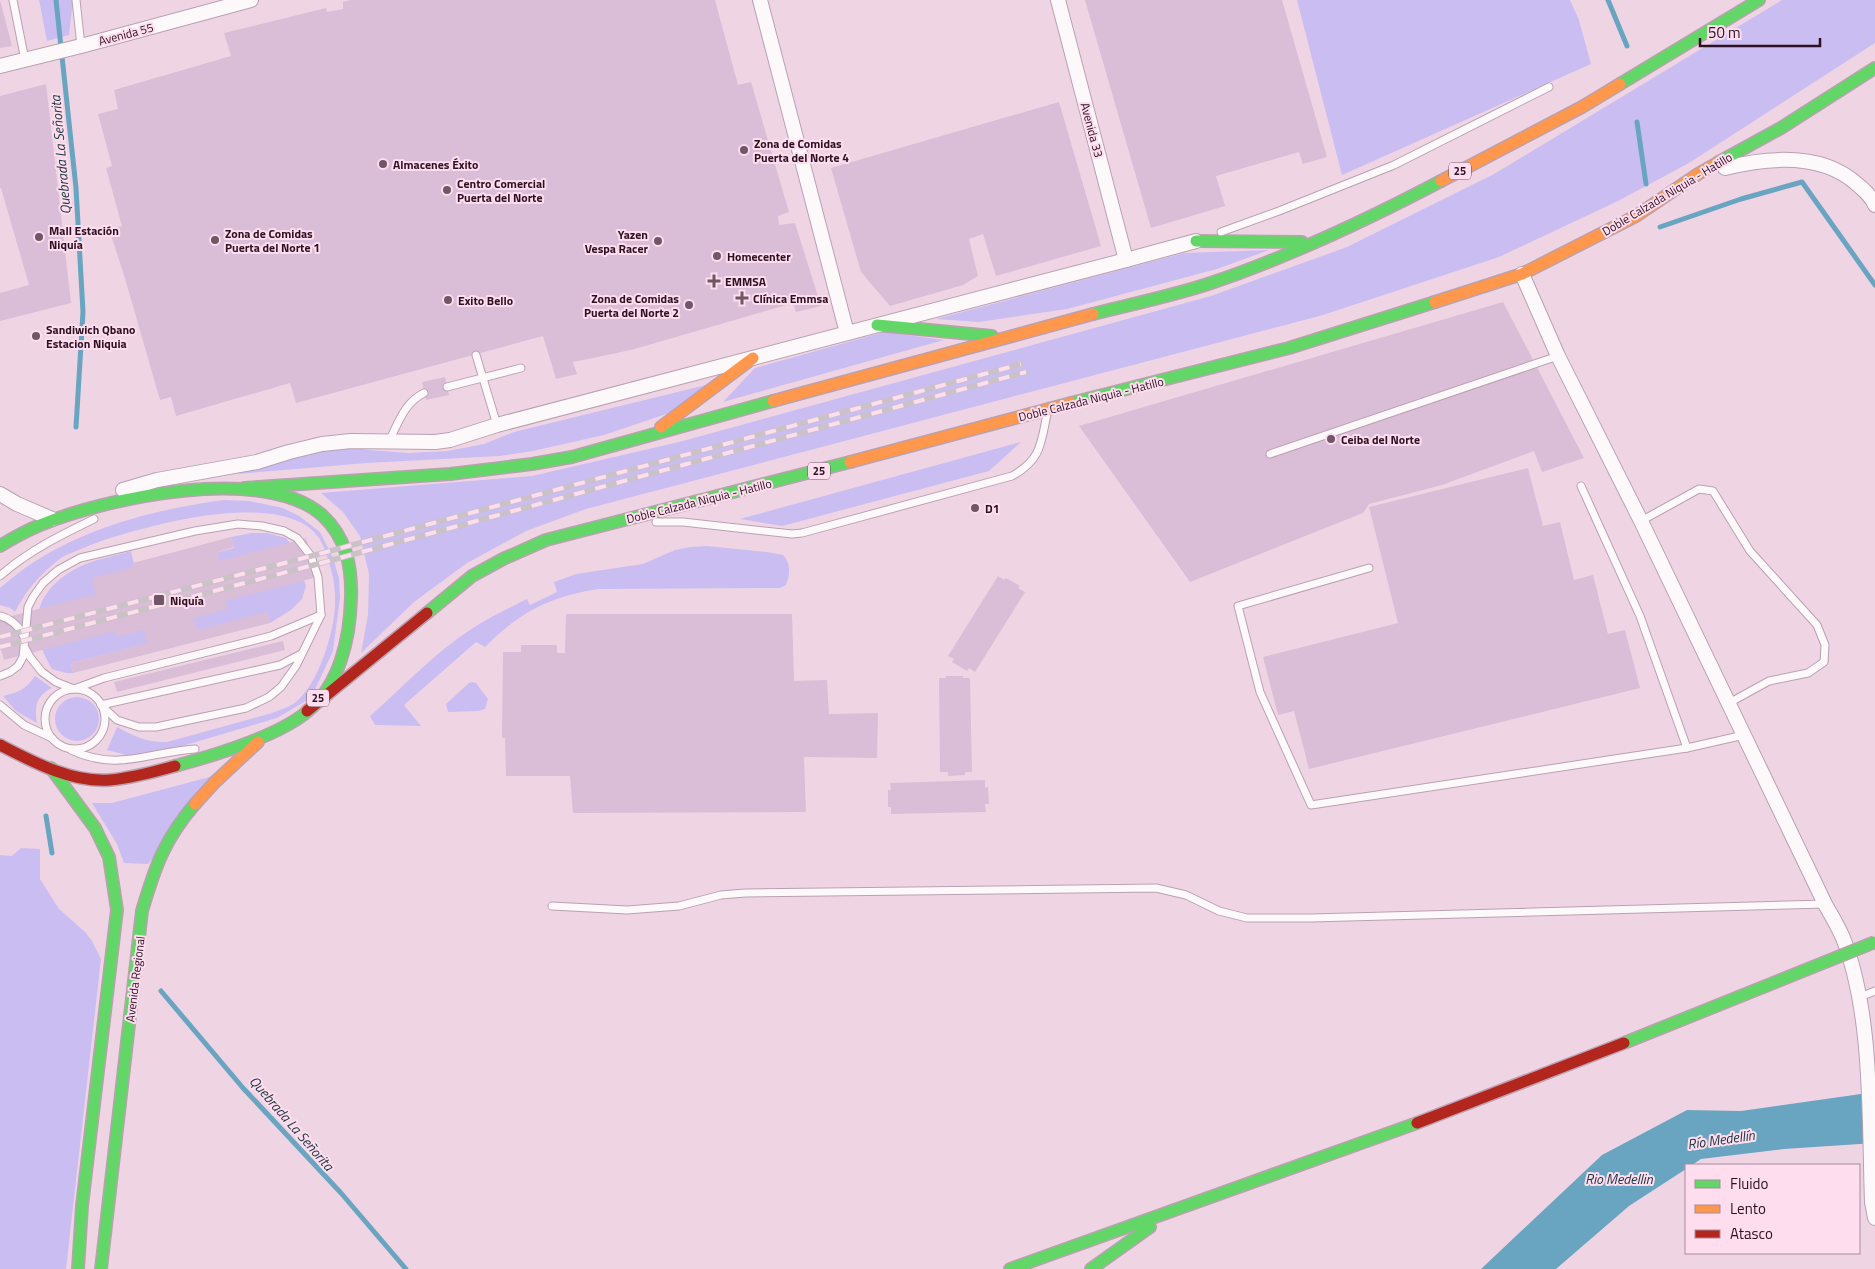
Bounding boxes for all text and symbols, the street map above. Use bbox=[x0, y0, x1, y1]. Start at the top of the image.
scale bar bbox=[1700, 15, 1820, 47]
street label: Avenida 55 bbox=[96, 17, 156, 50]
text: 50 m bbox=[1708, 21, 1741, 44]
water label: Quebrada La Señorita bbox=[44, 93, 76, 216]
street label: Avenida 33 bbox=[1076, 100, 1108, 160]
place label: Zona de Comidas Puerta del Norte 4 bbox=[754, 134, 849, 167]
marker: Zona de Comidas Puerta del Norte 4 bbox=[738, 144, 750, 156]
street label: Doble Calzada Niquia - Hatillo bbox=[1598, 147, 1736, 241]
place label: Almacenes Éxito bbox=[393, 155, 478, 174]
marker: Almacenes Éxito bbox=[377, 158, 389, 170]
road number: 25 bbox=[1449, 162, 1471, 180]
place label: Centro Comercial Puerta del Norte bbox=[457, 174, 545, 207]
marker: Centro Comercial Puerta del Norte bbox=[441, 184, 453, 196]
place label: Mall Estación Niquía bbox=[49, 221, 119, 254]
place label: Zona de Comidas Puerta del Norte 1 bbox=[225, 224, 320, 257]
place label: Yazen Vespa Racer bbox=[585, 225, 649, 258]
marker: Mall Estación Niquía bbox=[33, 231, 45, 243]
marker: Zona de Comidas Puerta del Norte 1 bbox=[209, 234, 221, 246]
marker: Yazen Vespa Racer bbox=[652, 235, 664, 247]
place label: Homecenter bbox=[727, 247, 791, 266]
marker: Homecenter bbox=[711, 250, 723, 262]
place label: EMMSA bbox=[725, 272, 767, 291]
marker: EMMSA bbox=[707, 274, 721, 288]
place label: Zona de Comidas Puerta del Norte 2 bbox=[584, 289, 679, 322]
place label: Clínica Emmsa bbox=[753, 289, 828, 308]
place label: Exito Bello bbox=[458, 291, 513, 310]
marker: Clínica Emmsa bbox=[735, 291, 749, 305]
marker: Exito Bello bbox=[442, 294, 454, 306]
marker: Zona de Comidas Puerta del Norte 2 bbox=[683, 299, 695, 311]
place label: Sandiwich Qbano Estacion Niquia bbox=[46, 320, 135, 353]
marker: Sandiwich Qbano Estacion Niquia bbox=[30, 330, 42, 342]
street label: Doble Calzada Niquia - Hatillo bbox=[1016, 372, 1166, 426]
place label: Ceiba del Norte bbox=[1341, 430, 1420, 449]
marker: Ceiba del Norte bbox=[1325, 433, 1337, 445]
road number: 25 bbox=[808, 462, 830, 480]
street label: Doble Calzada Niquia - Hatillo bbox=[624, 474, 774, 528]
place label: D1 bbox=[985, 499, 999, 518]
marker: D1 bbox=[969, 502, 981, 514]
place label: Niquía bbox=[170, 591, 204, 610]
marker: Niquía bbox=[152, 593, 166, 607]
road number: 25 bbox=[307, 690, 329, 706]
street label: Avenida Regional bbox=[120, 935, 150, 1023]
water label: Quebrada La Señorita bbox=[245, 1071, 340, 1176]
water label: Río Medellín bbox=[1686, 1124, 1757, 1154]
legend bbox=[1685, 1164, 1860, 1254]
water label: Rio Medellin bbox=[1585, 1168, 1654, 1189]
text: Fluido bbox=[1730, 1172, 1769, 1195]
text: Lento bbox=[1730, 1197, 1766, 1220]
text: Atasco bbox=[1730, 1222, 1773, 1245]

